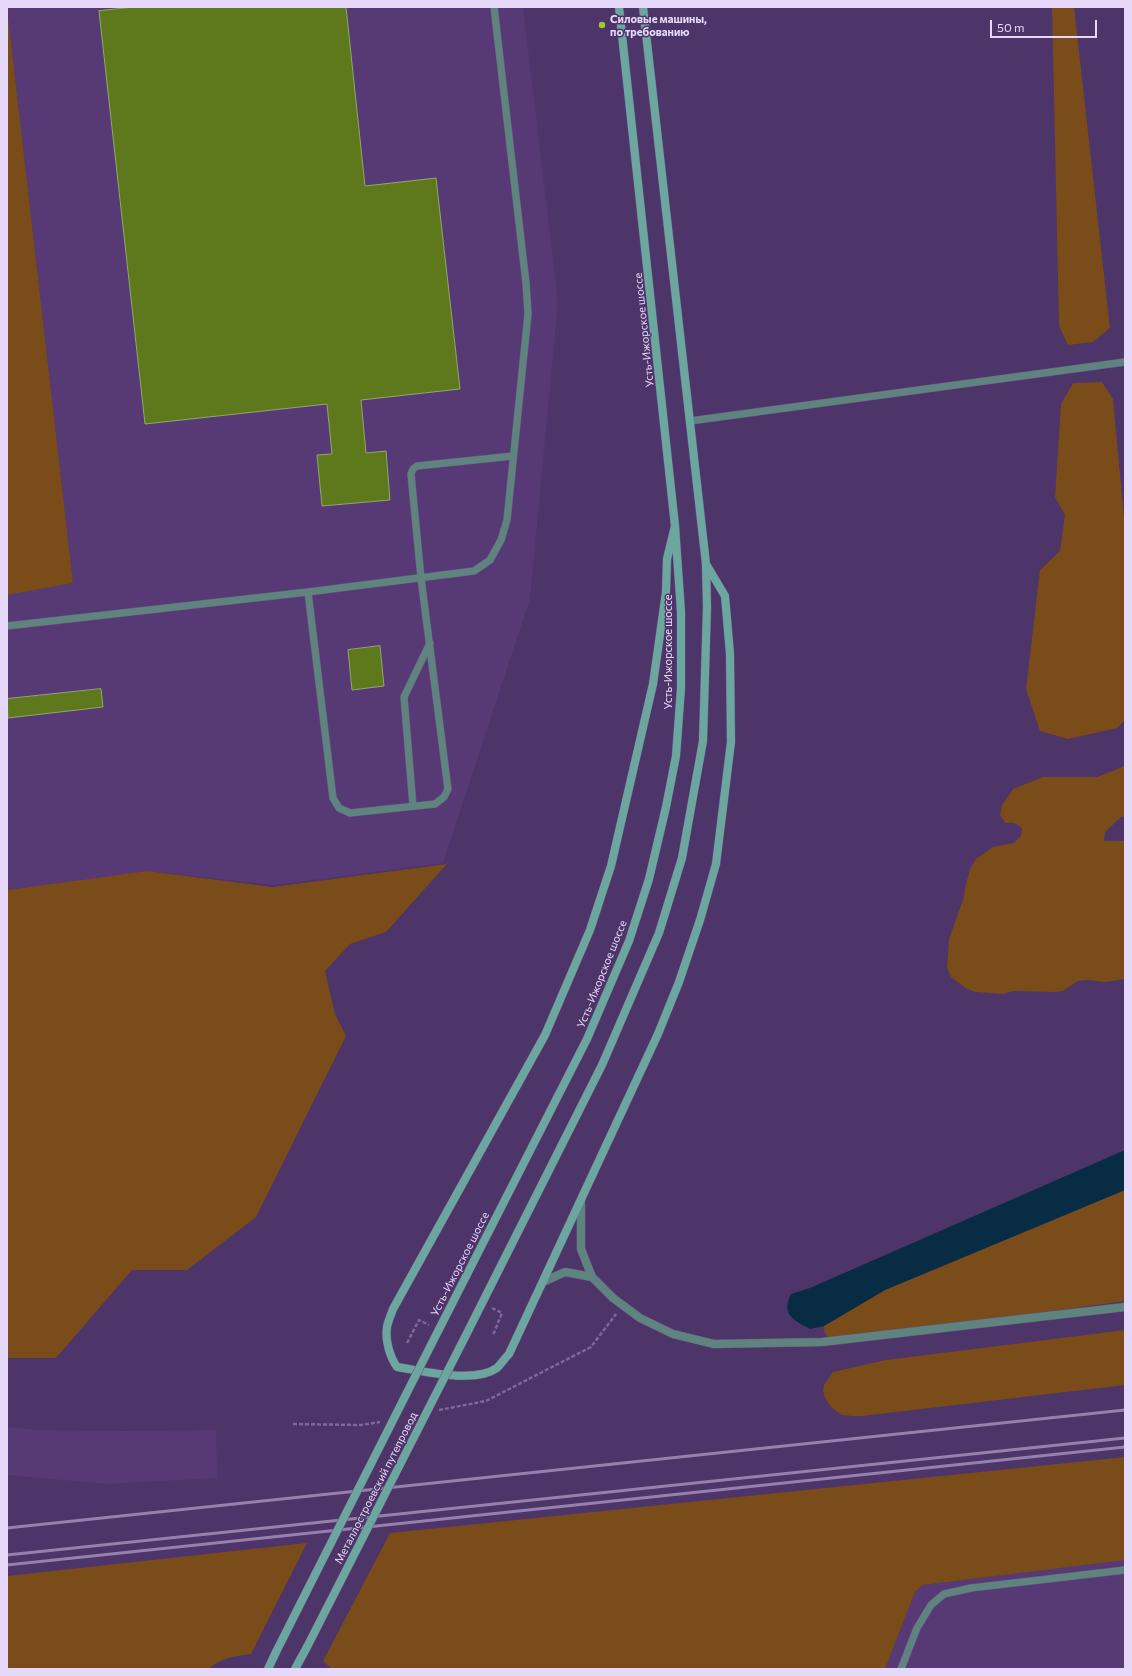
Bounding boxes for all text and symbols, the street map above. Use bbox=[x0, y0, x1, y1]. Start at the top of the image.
place label: Силовые машины, по требованию bbox=[610, 12, 707, 38]
scale bar bbox=[992, 12, 1099, 38]
marker: Силовые машины, по требованию bbox=[597, 20, 607, 30]
text: 50 m bbox=[997, 20, 1025, 34]
street label: Усть-Ижорское шоссе bbox=[631, 272, 657, 388]
street label: Усть-Ижорское шоссе bbox=[661, 594, 675, 710]
street label: Усть-Ижорское шоссе bbox=[574, 918, 630, 1030]
street label: Усть-Ижорское шоссе bbox=[428, 1210, 492, 1318]
street label: Металлостроевский путепровод bbox=[332, 1410, 420, 1566]

